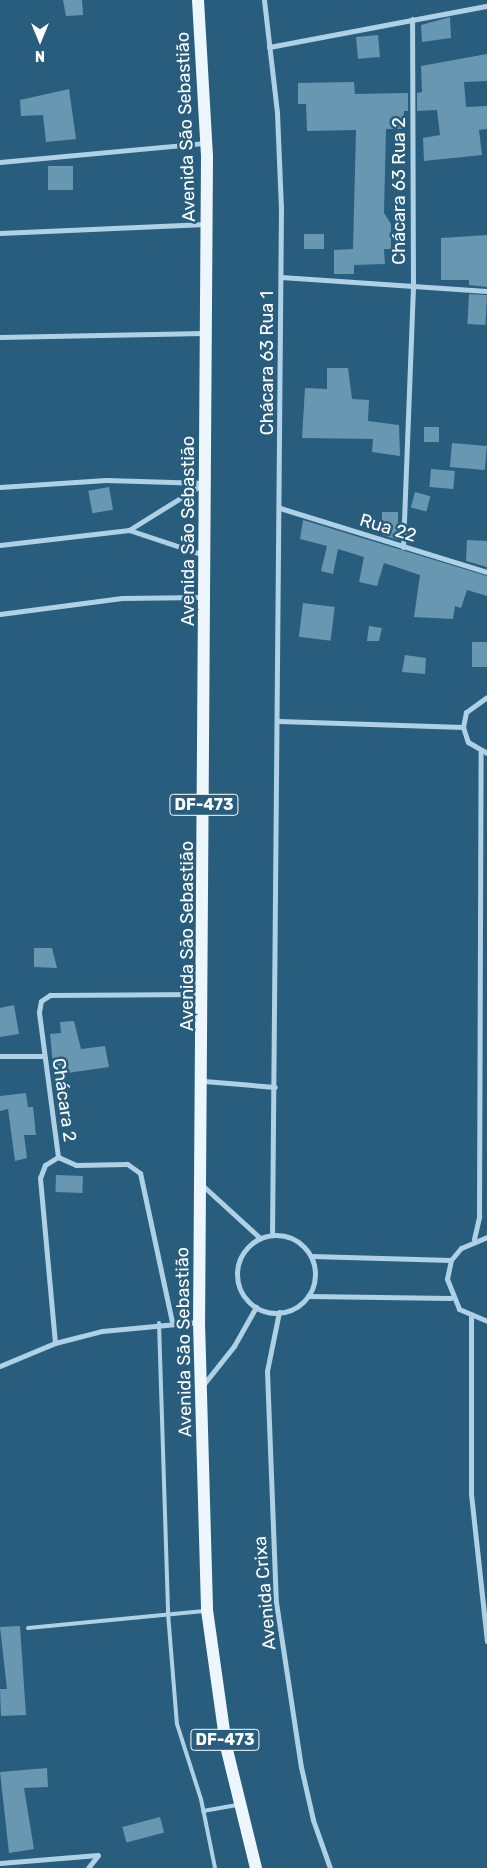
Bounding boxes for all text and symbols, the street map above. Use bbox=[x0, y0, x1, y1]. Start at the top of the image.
north arrow bbox=[15, 15, 65, 65]
street label: Avenida São Sebastião bbox=[172, 32, 200, 222]
text: N bbox=[35, 47, 45, 64]
street label: Chácara 63 Rua 2 bbox=[388, 117, 410, 265]
street label: Chácara 63 Rua 1 bbox=[256, 291, 278, 435]
street label: Avenida São Sebastião bbox=[177, 436, 199, 626]
street label: Rua 22 bbox=[357, 509, 419, 547]
road number: DF-473 bbox=[169, 792, 239, 818]
street label: Avenida São Sebastião bbox=[176, 841, 198, 1031]
street label: Chácara 2 bbox=[47, 1057, 81, 1143]
street label: Avenida São Sebastião bbox=[172, 1247, 196, 1437]
street label: Avenida Crixa bbox=[249, 1535, 281, 1651]
road number: DF-473 bbox=[190, 1726, 260, 1754]

